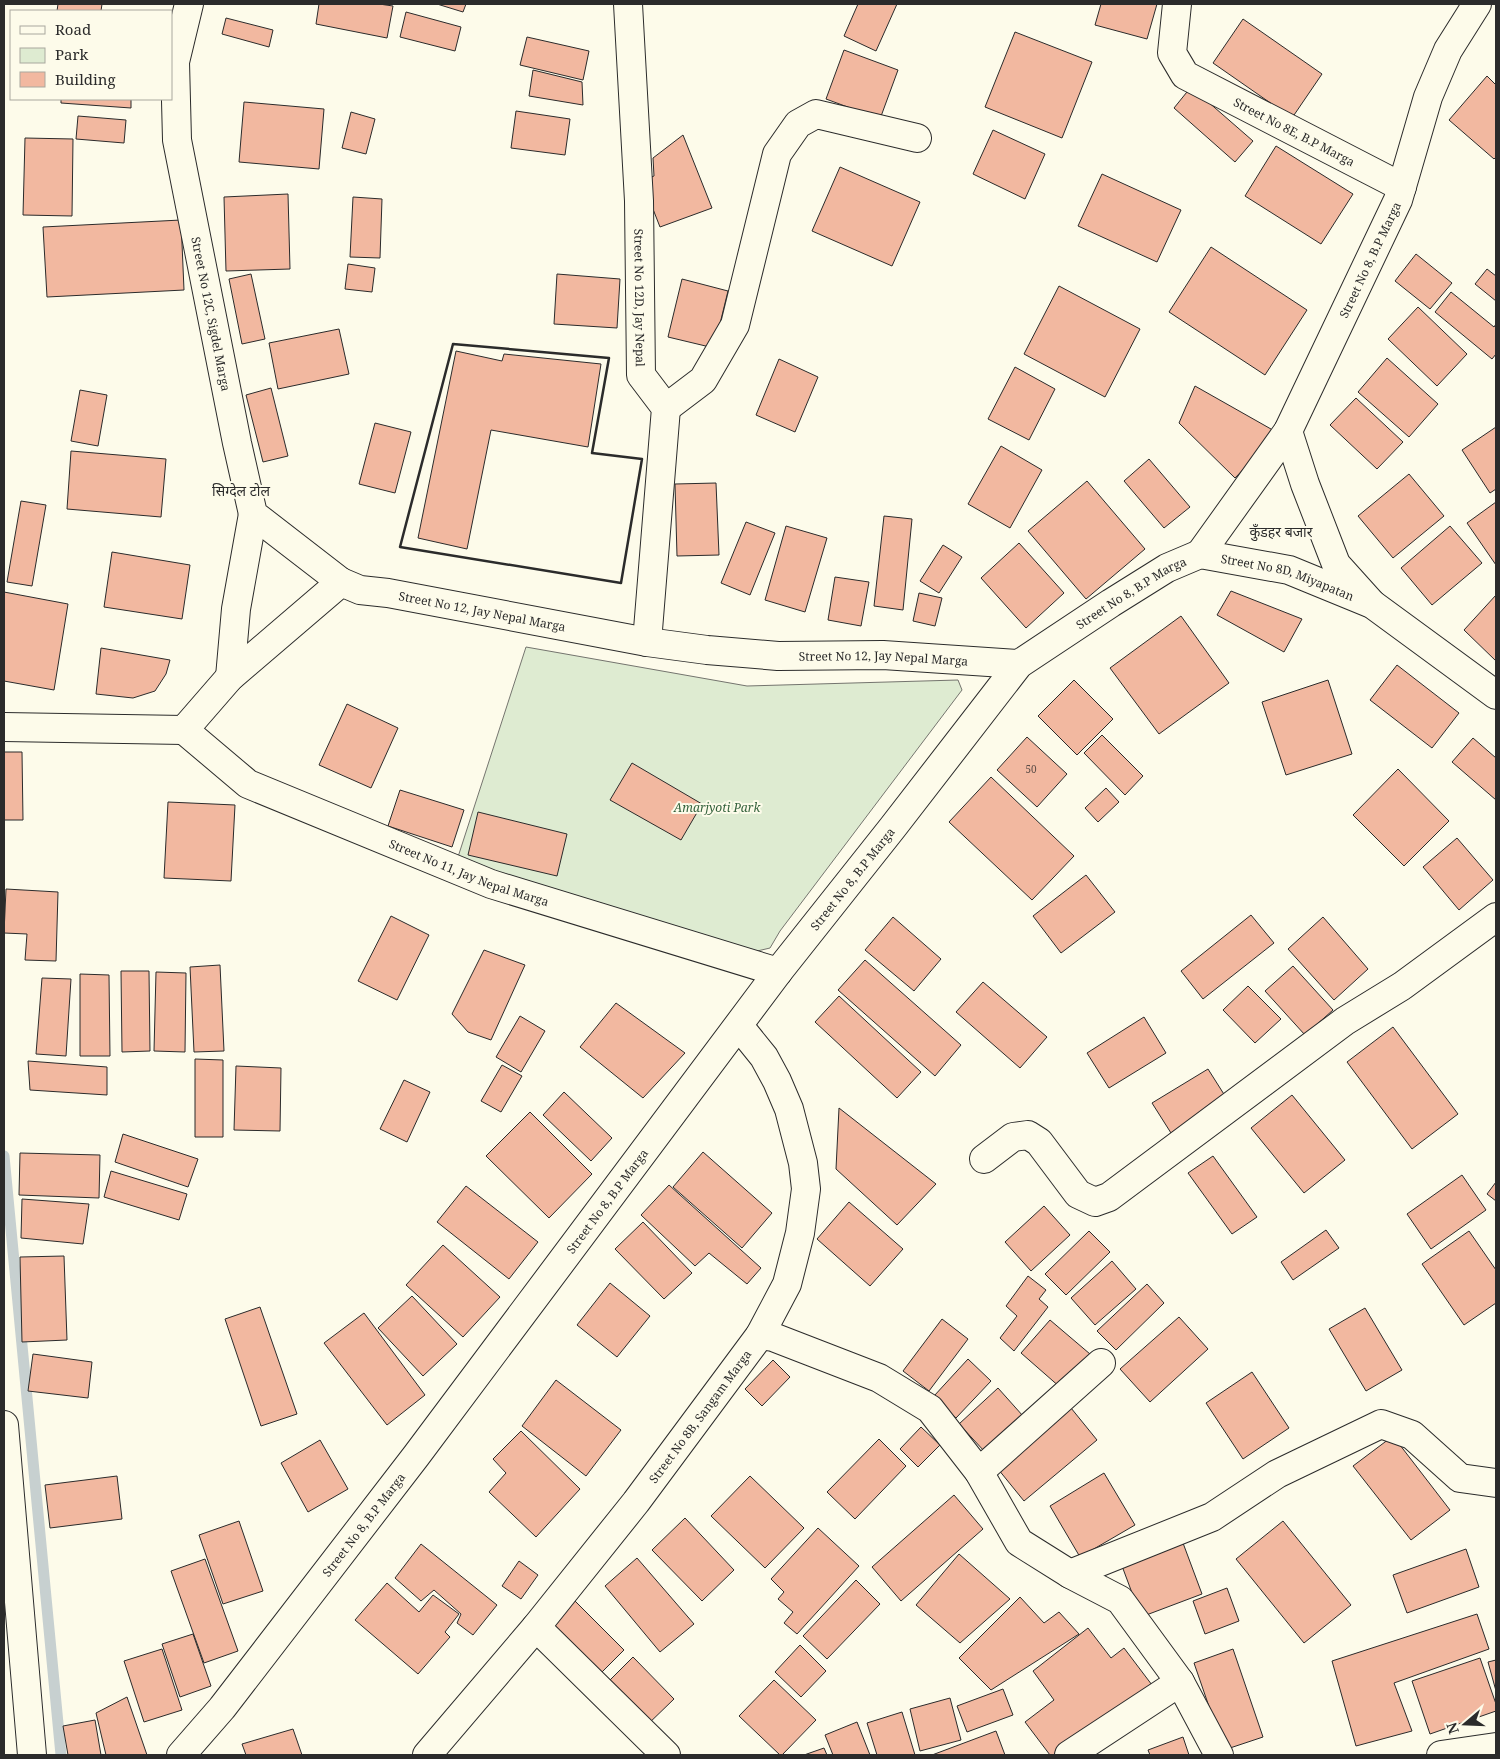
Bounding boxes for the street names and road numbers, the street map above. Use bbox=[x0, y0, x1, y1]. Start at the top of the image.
street label: Street No 8E, B.P Marga bbox=[1231, 93, 1358, 170]
street label: Street No 8, B.P Marga bbox=[1335, 199, 1405, 321]
street label: Street No 12D, Jay Nepal bbox=[631, 229, 649, 367]
street label: Street No 12C, Sigdel Marga bbox=[188, 235, 235, 393]
street label: Street No 8D, Miyapatan bbox=[1220, 549, 1357, 604]
street label: Street No 8, B.P Marga bbox=[1072, 552, 1189, 633]
street label: Street No 12, Jay Nepal Marga bbox=[397, 587, 567, 635]
street label: Street No 12, Jay Nepal Marga bbox=[799, 646, 969, 669]
street label: Street No 8, B.P Marga bbox=[806, 823, 898, 934]
street label: Street No 11, Jay Nepal Marga bbox=[387, 835, 551, 910]
street label: Street No 8, B.P Marga bbox=[562, 1145, 652, 1257]
street label: Street No 8B, Sangam Marga bbox=[644, 1346, 755, 1486]
street label: Street No 8, B.P Marga bbox=[318, 1469, 409, 1580]

